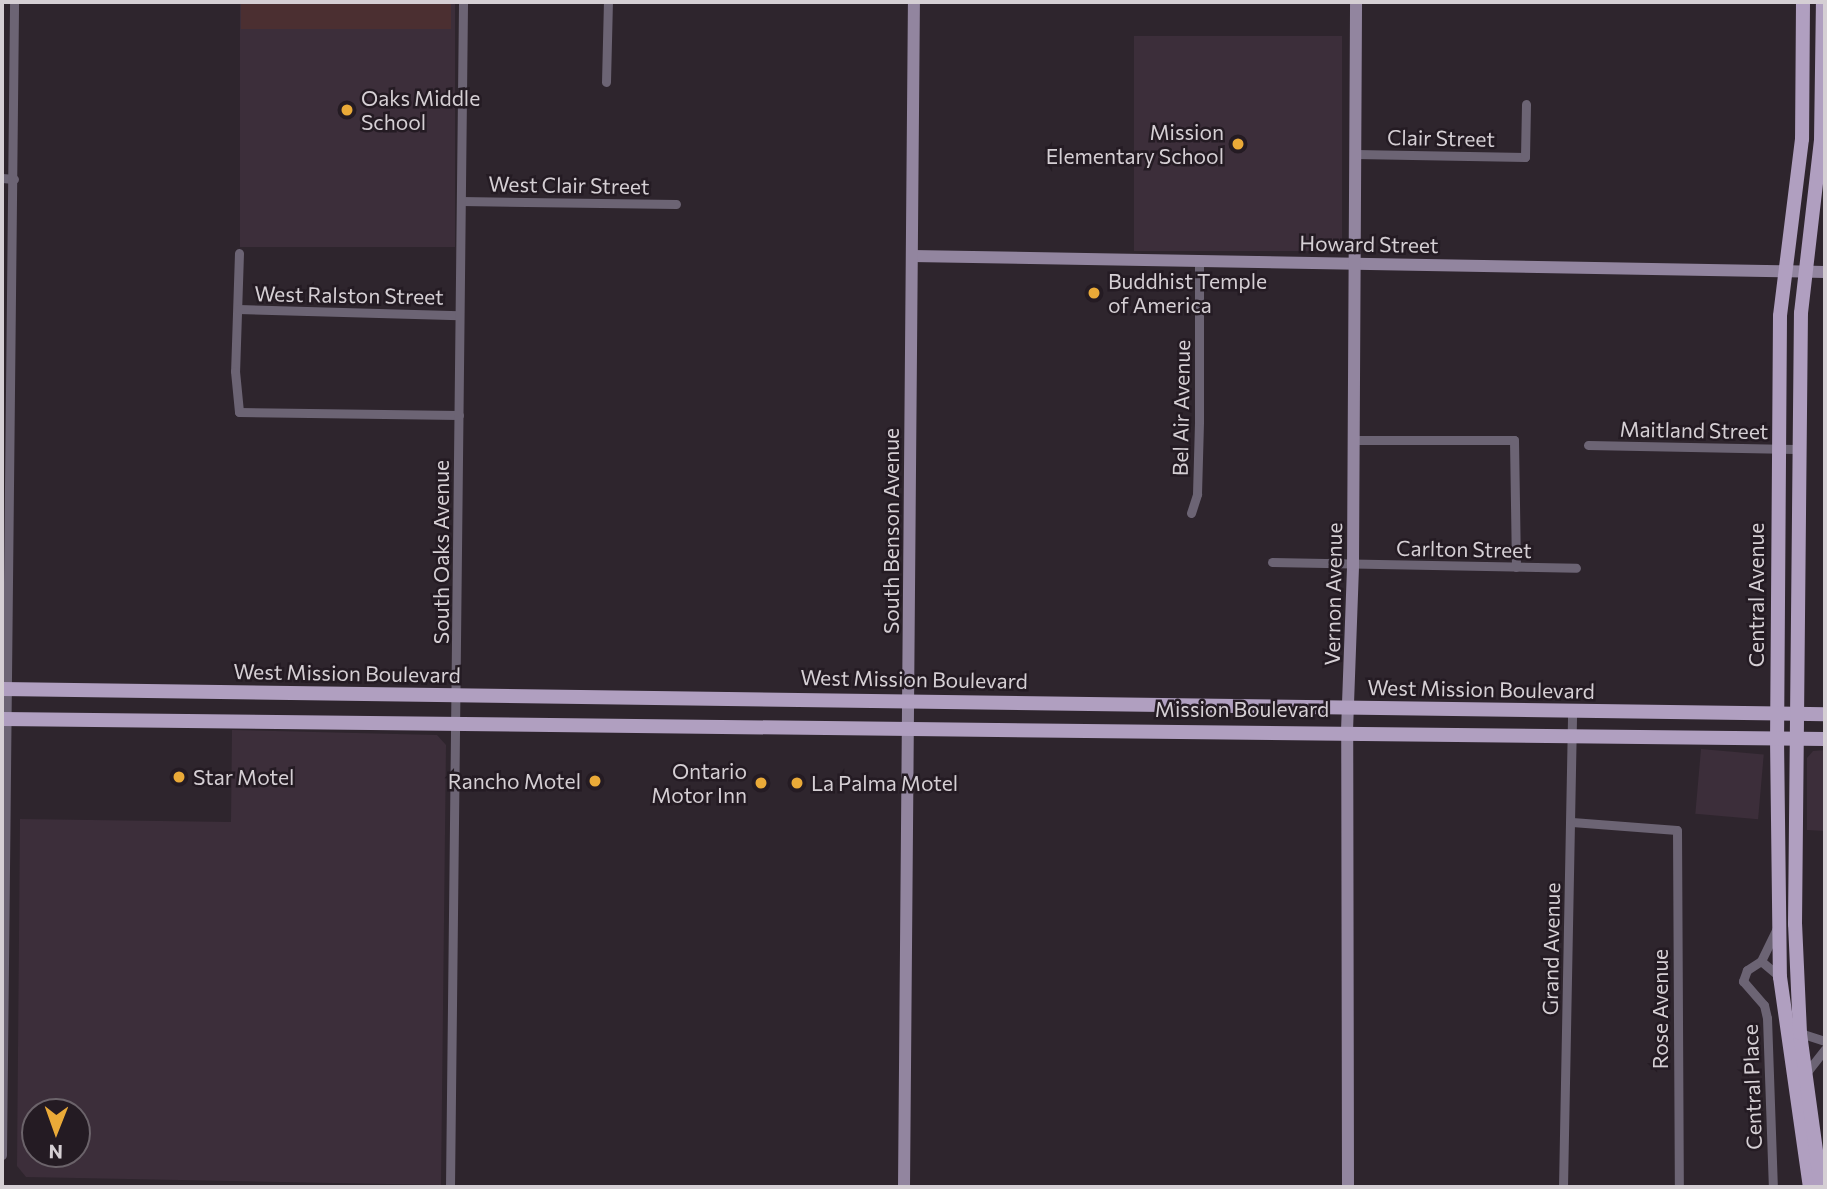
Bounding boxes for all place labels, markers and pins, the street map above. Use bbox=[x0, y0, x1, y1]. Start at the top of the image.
place label: Oaks Middle School bbox=[361, 85, 480, 135]
marker: Oaks Middle School bbox=[339, 102, 355, 118]
place label: Mission Elementary School bbox=[1046, 119, 1224, 169]
marker: Mission Elementary School bbox=[1230, 136, 1246, 152]
place label: Buddhist Temple of America bbox=[1108, 268, 1267, 318]
marker: Buddhist Temple of America bbox=[1086, 285, 1102, 301]
place label: Ontario Motor Inn bbox=[651, 758, 747, 808]
place label: Star Motel bbox=[193, 764, 294, 790]
place label: Rancho Motel bbox=[448, 768, 581, 794]
marker: Star Motel bbox=[171, 769, 187, 785]
place label: La Palma Motel bbox=[811, 770, 958, 796]
marker: Rancho Motel bbox=[587, 773, 603, 789]
marker: Ontario Motor Inn bbox=[753, 775, 769, 791]
marker: La Palma Motel bbox=[789, 775, 805, 791]

